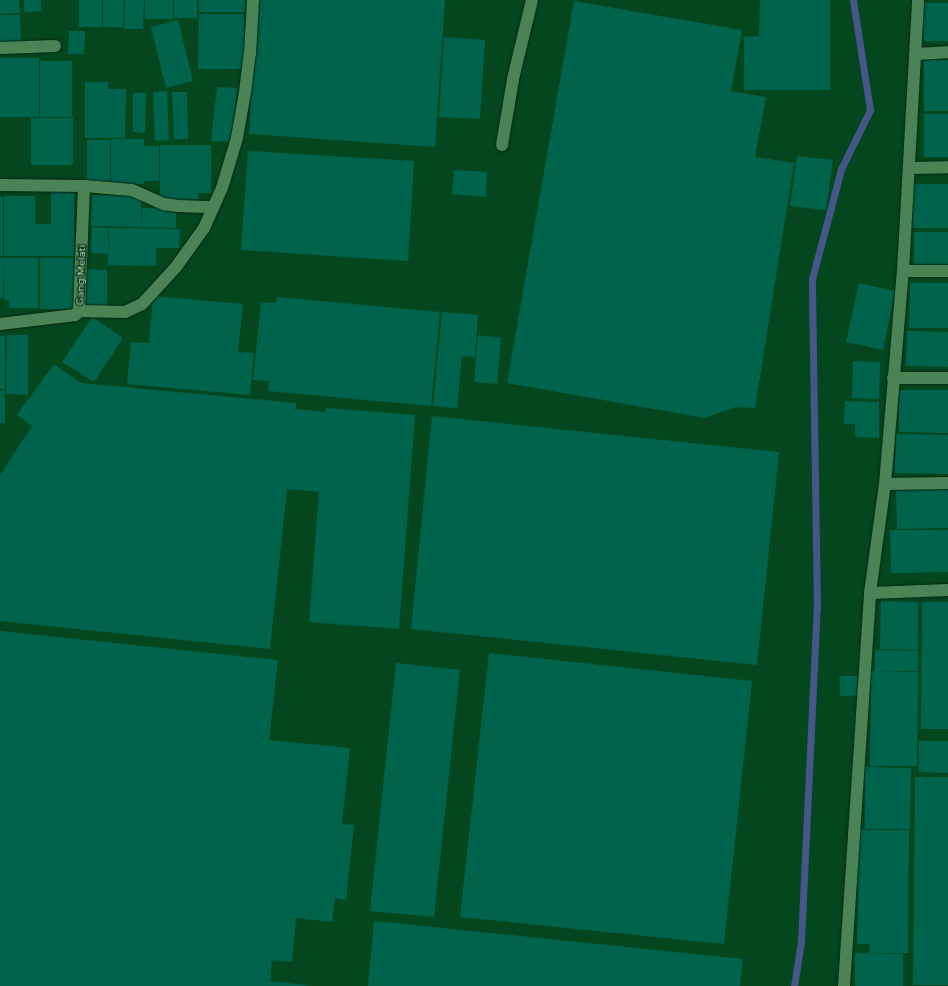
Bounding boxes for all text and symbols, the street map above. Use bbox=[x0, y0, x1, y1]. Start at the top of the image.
street label: Gang Melati bbox=[74, 244, 88, 306]

